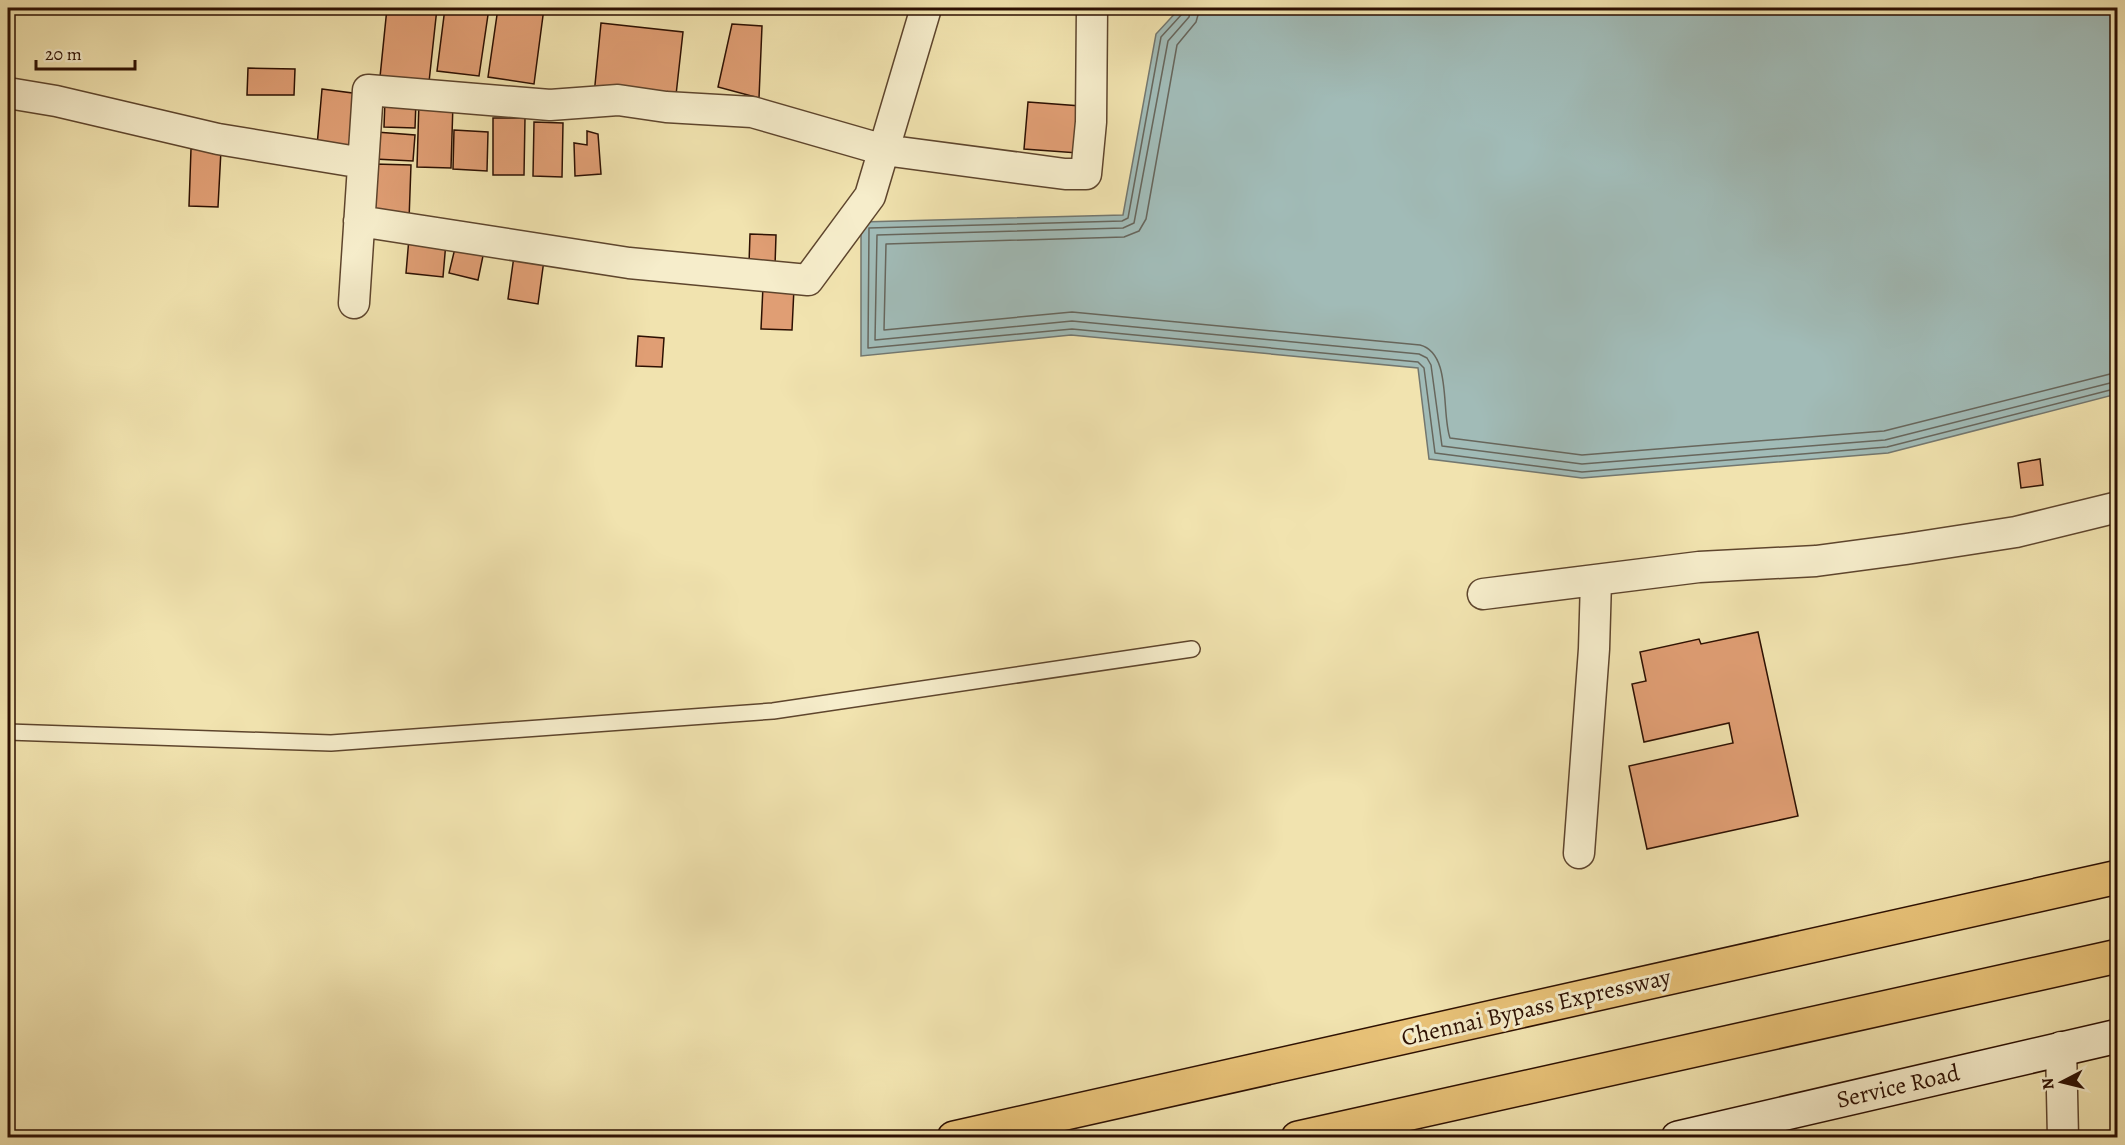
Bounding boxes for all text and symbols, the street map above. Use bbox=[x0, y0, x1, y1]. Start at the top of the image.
scale bar bbox=[36, 33, 135, 71]
text: 20 m bbox=[45, 42, 82, 66]
street label: Chennai Bypass Expressway bbox=[1398, 960, 1674, 1054]
north arrow bbox=[2032, 1052, 2092, 1112]
street label: Service Road bbox=[1833, 1056, 1963, 1116]
text: N bbox=[2036, 1076, 2060, 1091]

